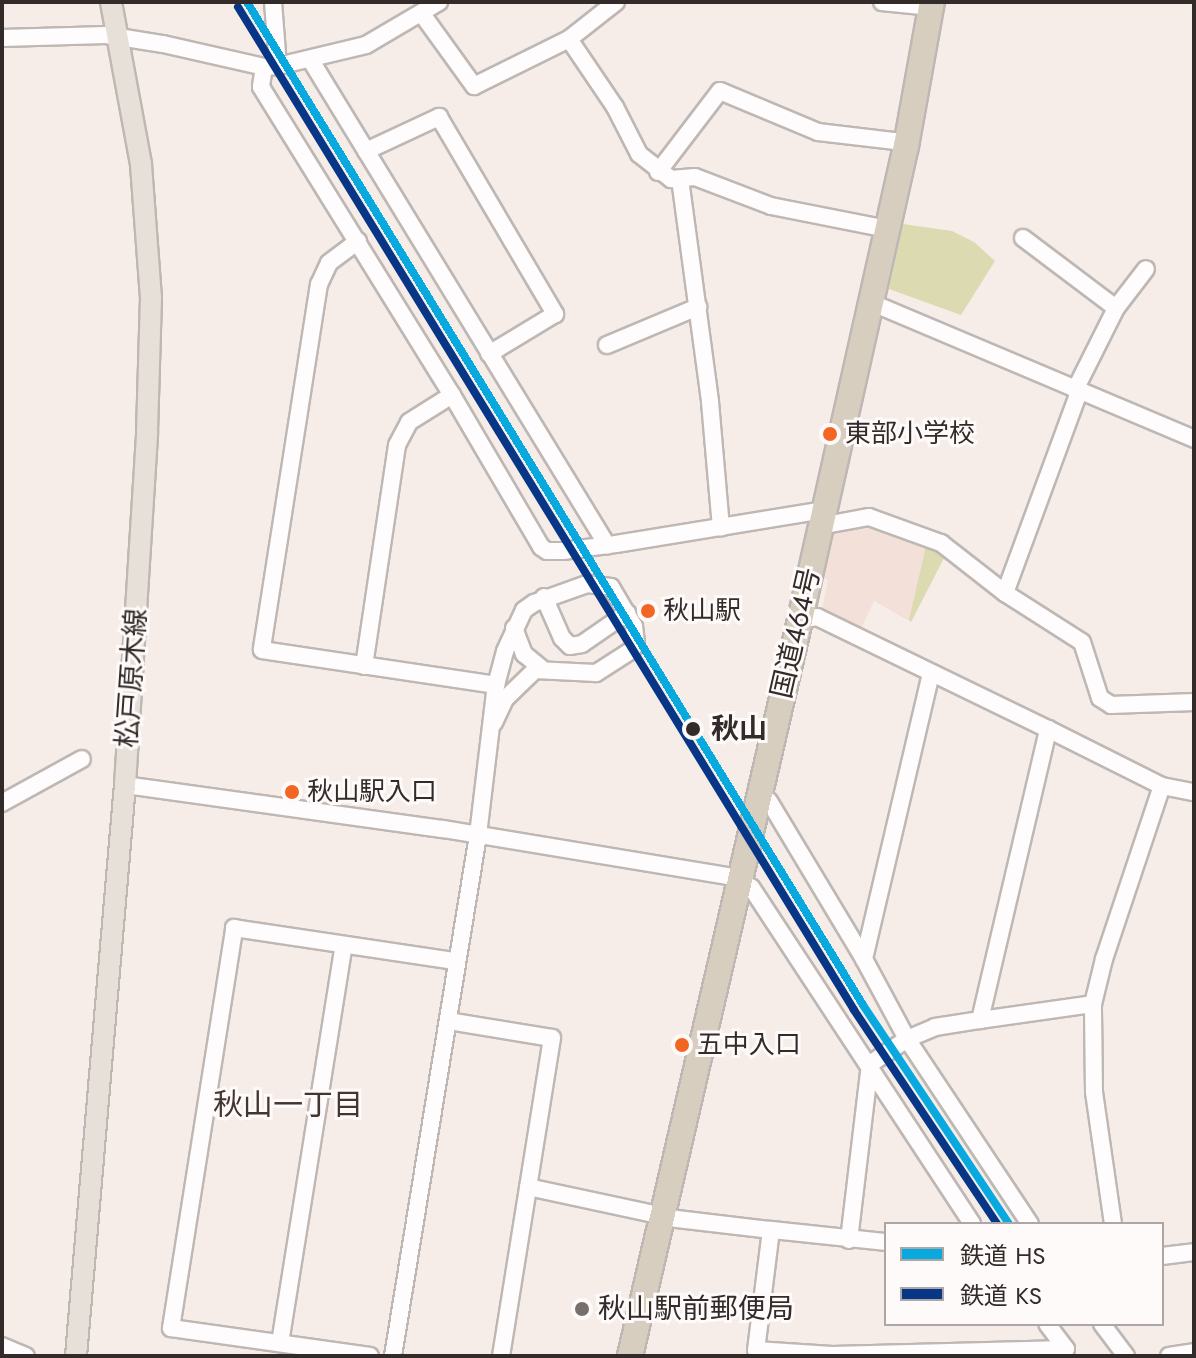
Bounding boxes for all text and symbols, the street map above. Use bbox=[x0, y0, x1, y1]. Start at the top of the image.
place label: 東部小学校 bbox=[845, 418, 975, 450]
marker: 東部小学校 bbox=[822, 426, 838, 442]
street label: 国道464号 bbox=[765, 565, 827, 701]
place label: 秋山駅 bbox=[663, 595, 741, 627]
marker: 秋山駅 bbox=[640, 603, 656, 619]
street label: 松戸原木線 bbox=[110, 607, 154, 749]
place label: 秋山 bbox=[711, 712, 767, 746]
marker: 秋山 bbox=[682, 718, 704, 740]
place label: 秋山駅入口 bbox=[307, 776, 437, 808]
marker: 秋山駅入口 bbox=[284, 784, 300, 800]
place label: 五中入口 bbox=[697, 1029, 801, 1061]
marker: 五中入口 bbox=[674, 1037, 690, 1053]
district label: 秋山一丁目 bbox=[213, 1087, 363, 1123]
legend bbox=[884, 1222, 1164, 1326]
text: 鉄道 HS bbox=[960, 1238, 1046, 1273]
text: 鉄道 KS bbox=[960, 1278, 1042, 1313]
place label: 秋山駅前郵便局 bbox=[598, 1292, 794, 1326]
marker: 秋山駅前郵便局 bbox=[573, 1300, 591, 1318]

